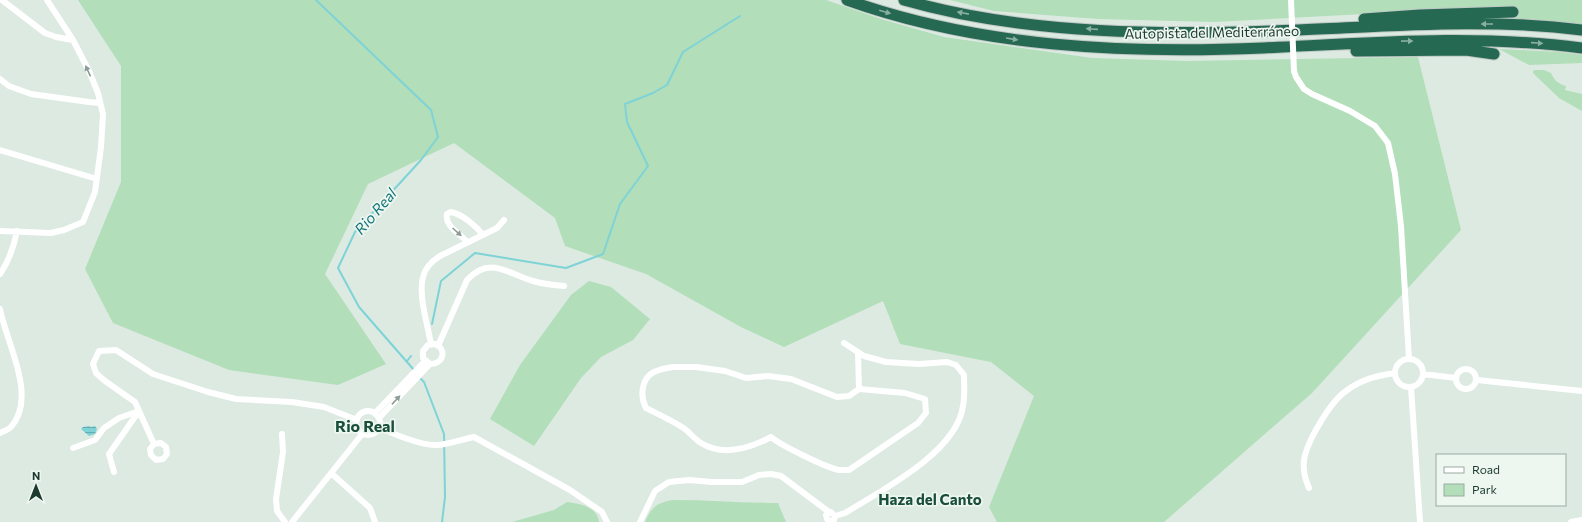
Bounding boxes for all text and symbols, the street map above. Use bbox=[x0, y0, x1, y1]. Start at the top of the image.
one-way arrow bbox=[879, 9, 891, 15]
one-way arrow bbox=[957, 10, 969, 16]
one-way arrow bbox=[1480, 21, 1493, 27]
street label: Autopista del Mediterráneo bbox=[1125, 22, 1299, 42]
one-way arrow bbox=[1086, 26, 1098, 33]
one-way arrow bbox=[1005, 36, 1018, 42]
one-way arrow bbox=[1401, 38, 1414, 44]
one-way arrow bbox=[1531, 40, 1544, 46]
one-way arrow bbox=[85, 65, 91, 76]
water label: Rio Real bbox=[350, 183, 401, 238]
one-way arrow bbox=[452, 227, 463, 236]
one-way arrow bbox=[391, 395, 400, 405]
district label: Rio Real bbox=[335, 416, 395, 435]
legend bbox=[1436, 454, 1566, 506]
text: Road bbox=[1472, 462, 1500, 476]
north arrow bbox=[16, 466, 56, 506]
text: N bbox=[32, 469, 40, 482]
text: Park bbox=[1472, 482, 1498, 496]
district label: Haza del Canto bbox=[878, 490, 982, 508]

